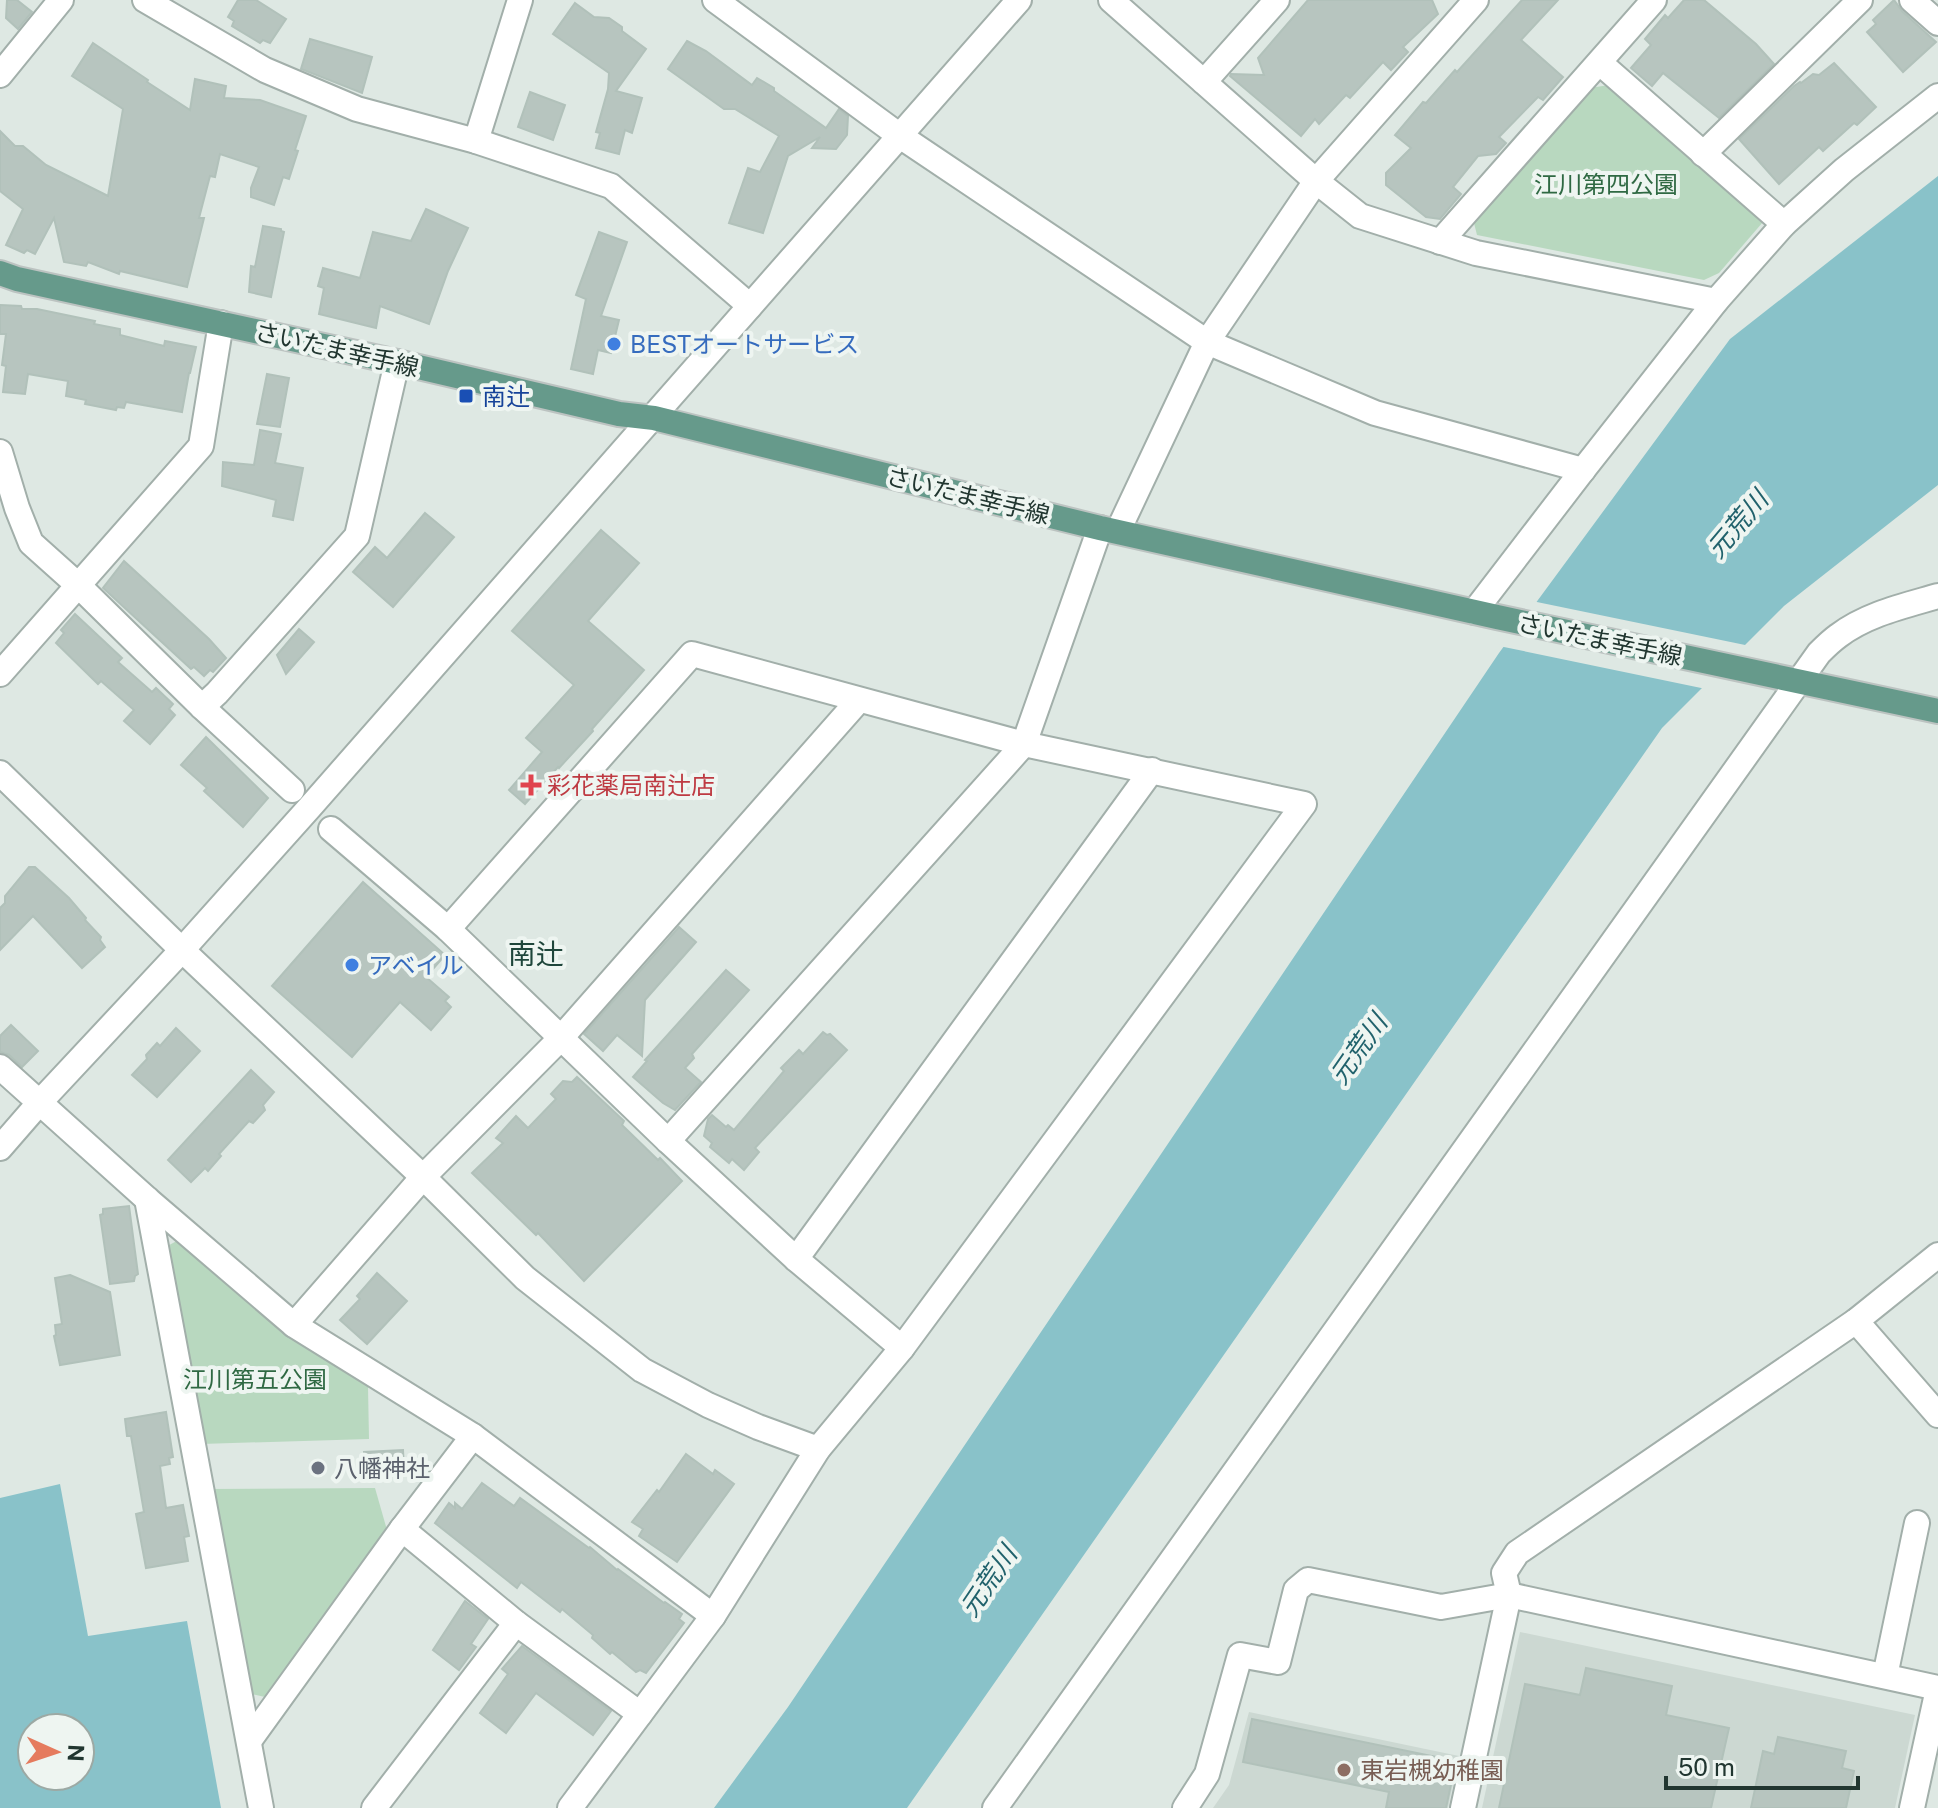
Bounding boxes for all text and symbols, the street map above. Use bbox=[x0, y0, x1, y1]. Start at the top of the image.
park label: 江川第四公園 bbox=[1534, 170, 1678, 198]
street label: さいたま幸手線 bbox=[252, 317, 422, 381]
place label: BESTオートサービス bbox=[630, 330, 859, 358]
marker: BESTオートサービス bbox=[605, 335, 623, 353]
place label: 南辻 bbox=[482, 382, 530, 410]
marker: 南辻 bbox=[457, 387, 475, 405]
street label: さいたま幸手線 bbox=[883, 461, 1053, 529]
water label: 元荒川 bbox=[1700, 482, 1776, 564]
street label: さいたま幸手線 bbox=[1515, 608, 1685, 670]
place label: 彩花薬局南辻店 bbox=[547, 771, 715, 799]
marker: 彩花薬局南辻店 bbox=[522, 776, 540, 794]
district label: 南辻 bbox=[508, 937, 564, 970]
place label: アベイル bbox=[368, 951, 464, 979]
marker: アベイル bbox=[343, 956, 361, 974]
water label: 元荒川 bbox=[1323, 1006, 1395, 1090]
park label: 江川第五公園 bbox=[183, 1365, 327, 1393]
place label: 八幡神社 bbox=[334, 1454, 430, 1482]
marker: 八幡神社 bbox=[309, 1459, 327, 1477]
water label: 元荒川 bbox=[953, 1538, 1024, 1622]
north arrow bbox=[16, 1712, 96, 1792]
scale bar bbox=[1666, 1740, 1858, 1790]
text: N bbox=[63, 1744, 89, 1762]
text: 50 m bbox=[1678, 1753, 1735, 1781]
place label: 東岩槻幼稚園 bbox=[1360, 1756, 1504, 1784]
marker: 東岩槻幼稚園 bbox=[1335, 1761, 1353, 1779]

